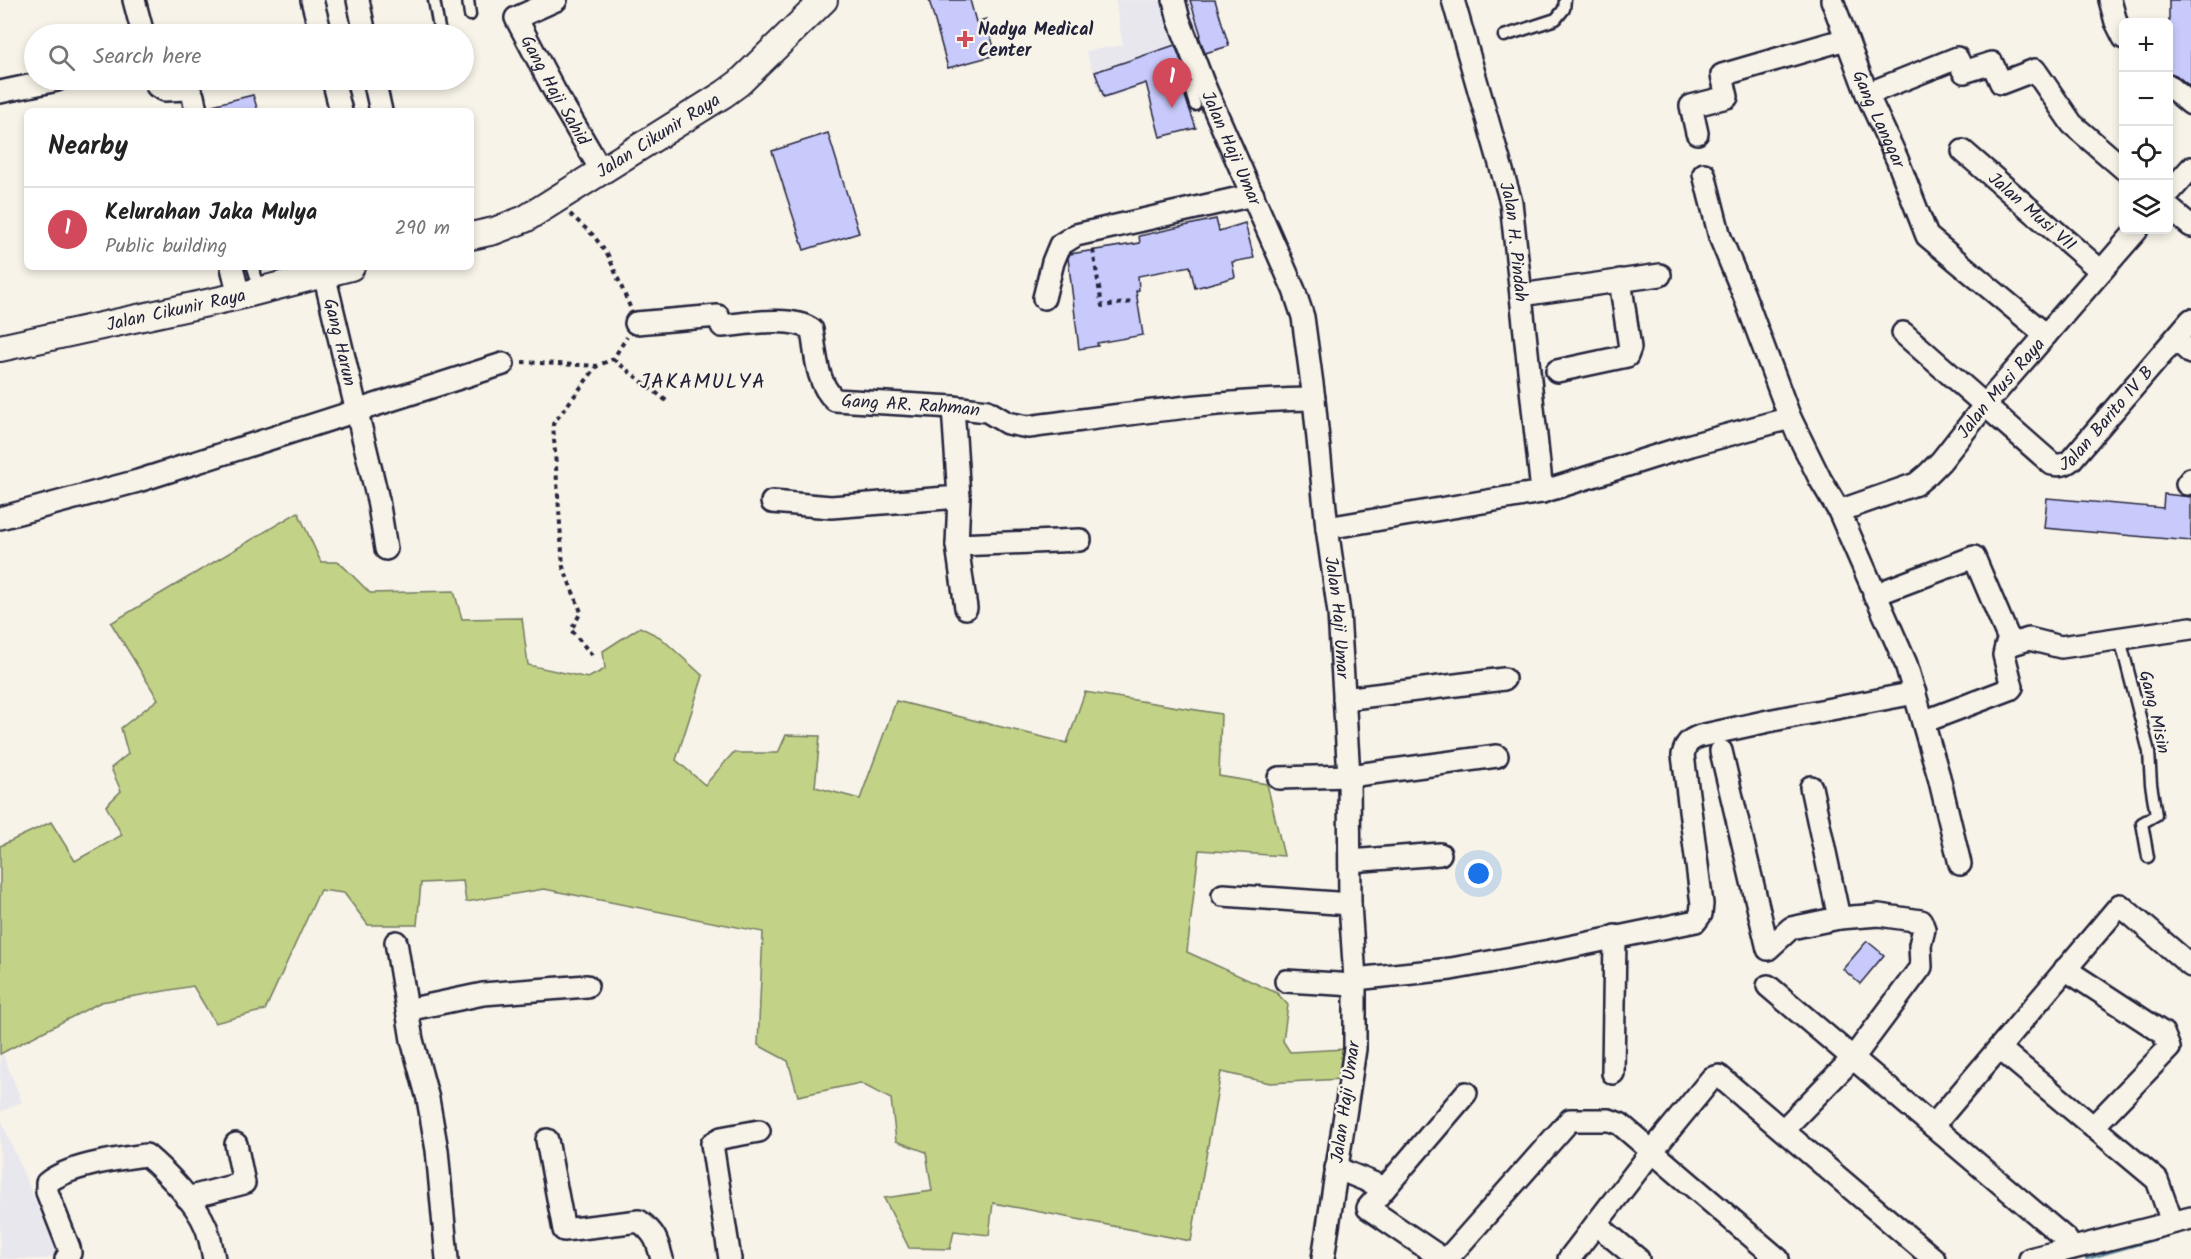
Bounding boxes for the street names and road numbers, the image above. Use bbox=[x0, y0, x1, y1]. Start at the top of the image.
street label: Gang Haji Sahid bbox=[512, 30, 597, 152]
street label: Gang Langgar bbox=[1843, 67, 1912, 173]
street label: Jalan Cikunir Raya bbox=[591, 87, 727, 187]
street label: Jalan Haji Umar bbox=[1192, 87, 1269, 212]
street label: Jalan Musi VII bbox=[1981, 166, 2082, 259]
street label: Jalan H. Pindah bbox=[1490, 179, 1535, 303]
street label: Jalan Cikunir Raya bbox=[104, 282, 249, 340]
street label: Gang Harun bbox=[314, 295, 363, 389]
street label: Jalan Musi Raya bbox=[1951, 332, 2053, 446]
street label: Jalan Barito IV B bbox=[2056, 360, 2162, 481]
street label: Gang AR. Rahman bbox=[841, 387, 981, 426]
street label: Jalan Haji Umar bbox=[1315, 555, 1356, 680]
street label: Gang Misin bbox=[2130, 668, 2177, 757]
street label: Jalan Haji Umar bbox=[1324, 1038, 1370, 1165]

